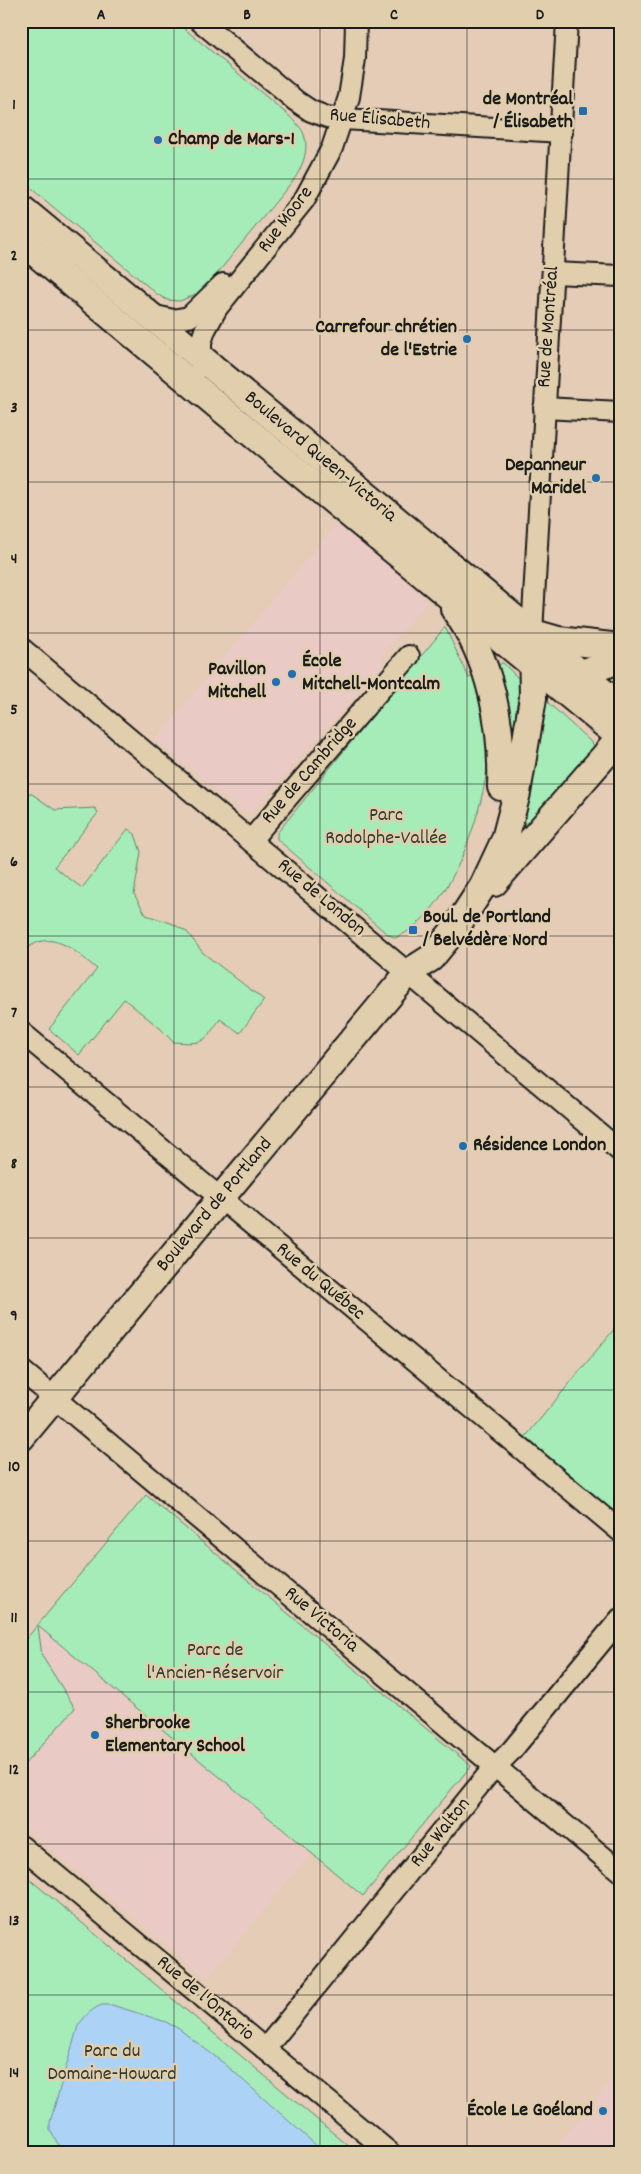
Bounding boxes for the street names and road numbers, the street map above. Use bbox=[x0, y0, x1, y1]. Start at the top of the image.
street label: Rue Élisabeth bbox=[328, 102, 432, 138]
street label: Rue Moore bbox=[252, 180, 321, 259]
street label: Rue de Montréal bbox=[531, 265, 567, 389]
street label: Boulevard Queen-Victoria bbox=[238, 385, 403, 530]
street label: Rue de Cambridge bbox=[255, 711, 365, 831]
street label: Rue de London bbox=[271, 852, 371, 944]
street label: Boulevard de Portland bbox=[150, 1132, 280, 1278]
street label: Rue du Québec bbox=[269, 1236, 371, 1328]
street label: Rue Victoria bbox=[278, 1580, 365, 1660]
street label: Rue Walton bbox=[404, 1792, 478, 1874]
street label: Rue de l'Ontario bbox=[150, 1949, 260, 2049]

